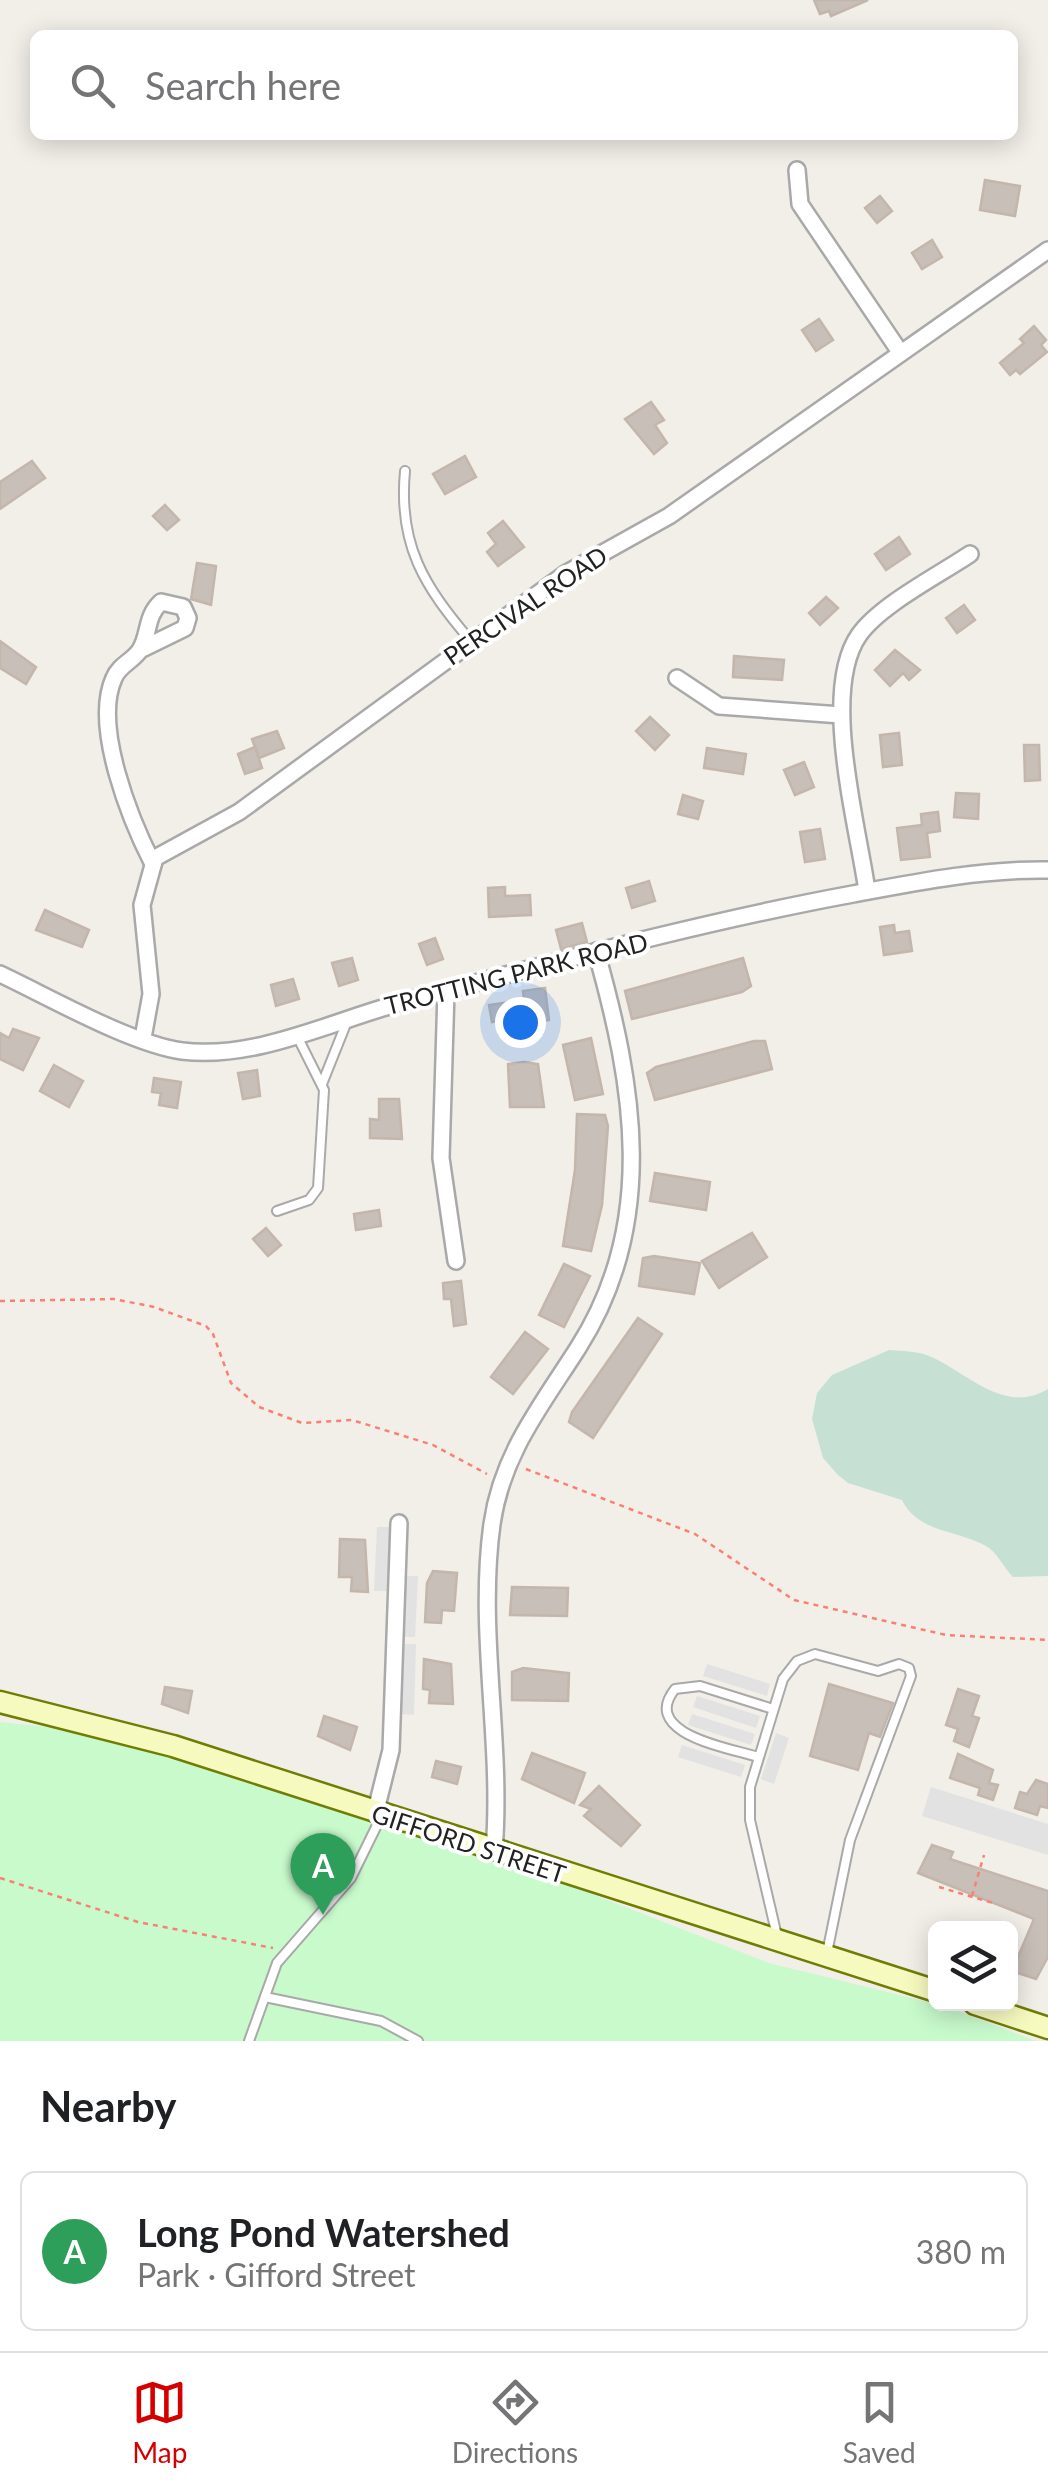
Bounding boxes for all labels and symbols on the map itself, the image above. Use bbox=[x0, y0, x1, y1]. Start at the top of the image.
street label: PERCIVAL ROAD bbox=[438, 539, 612, 671]
street label: TROTTING PARK ROAD bbox=[381, 926, 651, 1020]
your location bbox=[495, 997, 546, 1048]
street label: GIFFORD STREET bbox=[368, 1798, 570, 1889]
pin: A bbox=[290, 1832, 356, 1915]

